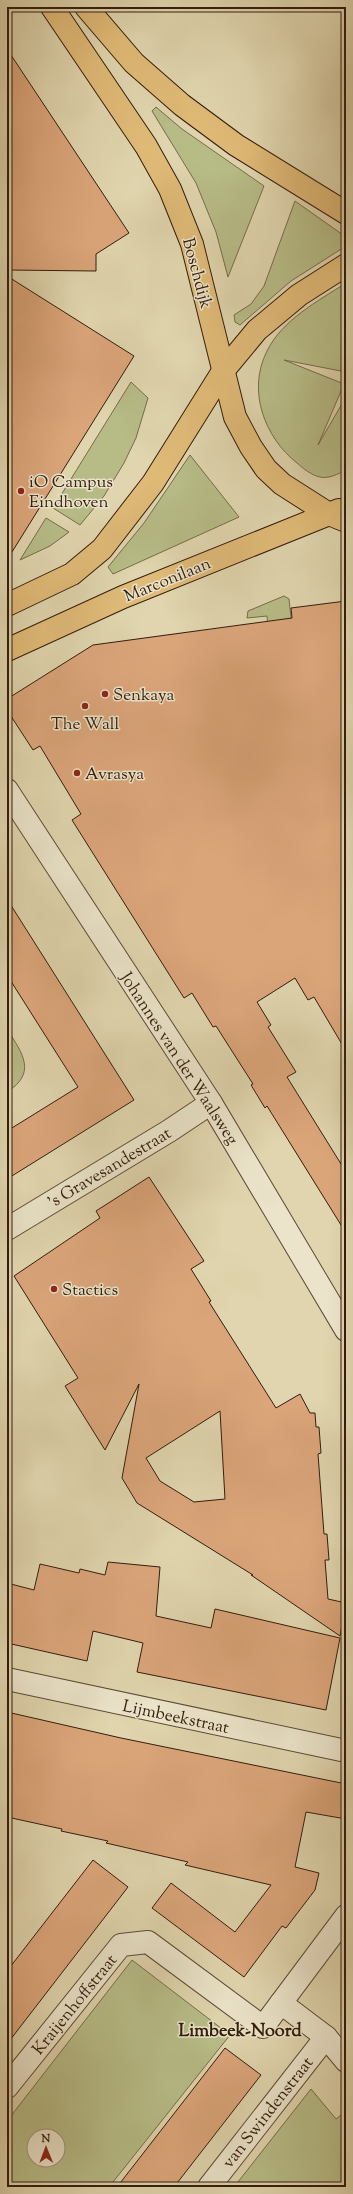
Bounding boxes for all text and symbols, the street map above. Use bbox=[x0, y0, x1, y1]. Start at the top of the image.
street label: Boschdijk bbox=[175, 235, 217, 312]
place label: iO Campus Eindhoven bbox=[29, 471, 113, 515]
marker: iO Campus Eindhoven bbox=[16, 486, 26, 496]
street label: Marconilaan bbox=[121, 553, 215, 609]
place label: Senkaya bbox=[113, 684, 174, 708]
marker: Senkaya bbox=[100, 689, 110, 699]
marker: The Wall bbox=[80, 701, 90, 711]
place label: The Wall bbox=[51, 713, 120, 737]
place label: Avrasya bbox=[85, 763, 144, 787]
marker: Avrasya bbox=[72, 768, 82, 778]
street label: Johannes van der Waalsweg bbox=[113, 967, 243, 1150]
street label: 's Gravesandestraat bbox=[44, 1122, 177, 1215]
place label: Stactics bbox=[62, 1279, 118, 1303]
marker: Stactics bbox=[49, 1284, 59, 1294]
street label: Lijmbeekstraat bbox=[120, 1695, 231, 1741]
street label: Kraijenhoffstraat bbox=[27, 1950, 124, 2061]
district label: Limbeek-Noord bbox=[178, 2019, 302, 2045]
street label: van Swindenstraat bbox=[217, 2052, 320, 2174]
north arrow bbox=[26, 2128, 66, 2168]
text: N bbox=[40, 2131, 51, 2147]

